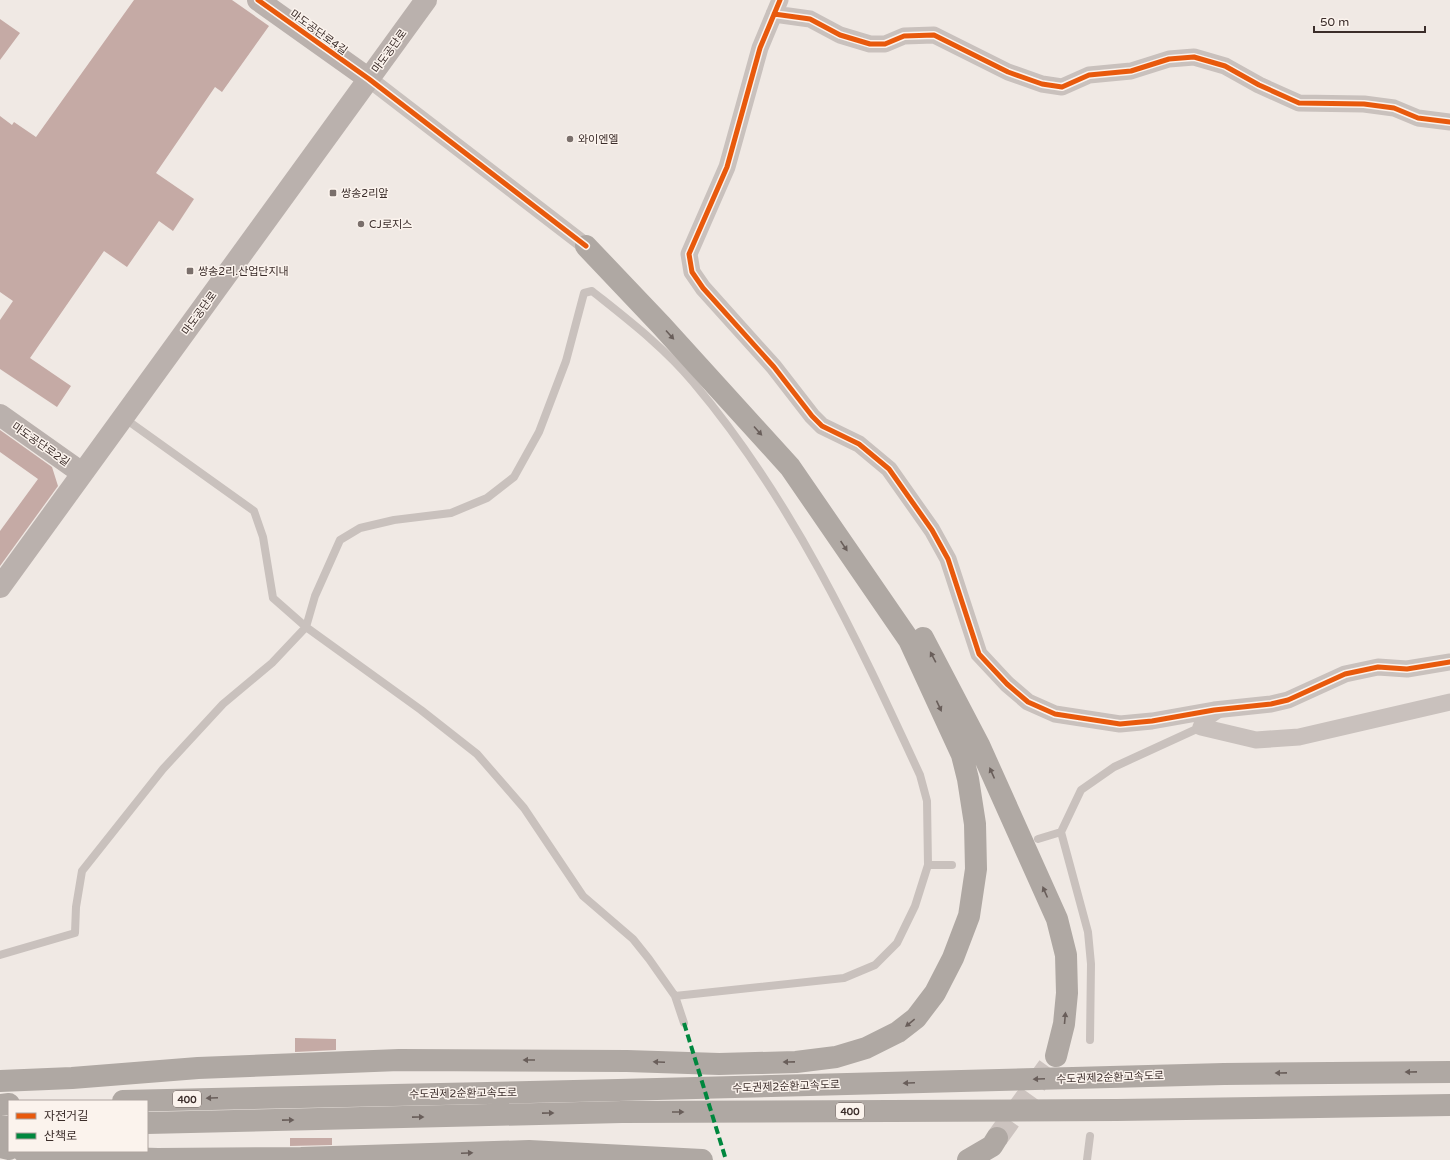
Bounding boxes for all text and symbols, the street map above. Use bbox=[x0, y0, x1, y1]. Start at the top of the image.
street label: 마도공단로4길 bbox=[288, 7, 350, 58]
scale bar bbox=[1314, 8, 1425, 34]
text: 50 m bbox=[1320, 15, 1349, 29]
street label: 마도공단로 bbox=[369, 27, 410, 76]
place label: 와이엔엘 bbox=[578, 133, 618, 146]
marker: 와이엔엘 bbox=[565, 134, 575, 144]
place label: 쌍송2리앞 bbox=[341, 187, 388, 200]
marker: 쌍송2리앞 bbox=[328, 188, 338, 198]
place label: CJ로지스 bbox=[369, 218, 412, 231]
marker: CJ로지스 bbox=[356, 219, 366, 229]
place label: 쌍송2리.산업단지내 bbox=[198, 265, 289, 278]
marker: 쌍송2리.산업단지내 bbox=[185, 266, 195, 276]
street label: 마도공단로 bbox=[179, 289, 220, 338]
one-way arrow bbox=[666, 330, 675, 340]
street label: 마도공단로2길 bbox=[9, 420, 72, 469]
one-way arrow bbox=[753, 426, 762, 436]
one-way arrow bbox=[840, 541, 848, 551]
one-way arrow bbox=[930, 651, 936, 663]
one-way arrow bbox=[936, 700, 942, 711]
one-way arrow bbox=[989, 767, 995, 779]
one-way arrow bbox=[1042, 886, 1048, 897]
one-way arrow bbox=[1062, 1012, 1068, 1024]
one-way arrow bbox=[904, 1018, 915, 1027]
one-way arrow bbox=[522, 1057, 535, 1063]
one-way arrow bbox=[652, 1059, 665, 1065]
one-way arrow bbox=[782, 1059, 795, 1066]
street label: 수도권제2순환고속도로 bbox=[1056, 1069, 1164, 1086]
one-way arrow bbox=[1404, 1069, 1417, 1075]
one-way arrow bbox=[1274, 1070, 1287, 1076]
one-way arrow bbox=[1032, 1076, 1045, 1082]
street label: 수도권제2순환고속도로 bbox=[732, 1078, 840, 1095]
one-way arrow bbox=[903, 1079, 915, 1086]
street label: 수도권제2순환고속도로 bbox=[409, 1086, 517, 1101]
road number: 400 bbox=[173, 1091, 201, 1107]
one-way arrow bbox=[206, 1095, 218, 1102]
legend bbox=[8, 1100, 148, 1152]
road number: 400 bbox=[836, 1103, 864, 1119]
one-way arrow bbox=[672, 1108, 684, 1115]
text: 자전거길 bbox=[44, 1109, 88, 1123]
one-way arrow bbox=[542, 1110, 554, 1117]
one-way arrow bbox=[412, 1114, 425, 1120]
one-way arrow bbox=[282, 1117, 295, 1123]
text: 산책로 bbox=[44, 1129, 77, 1143]
one-way arrow bbox=[461, 1149, 473, 1156]

